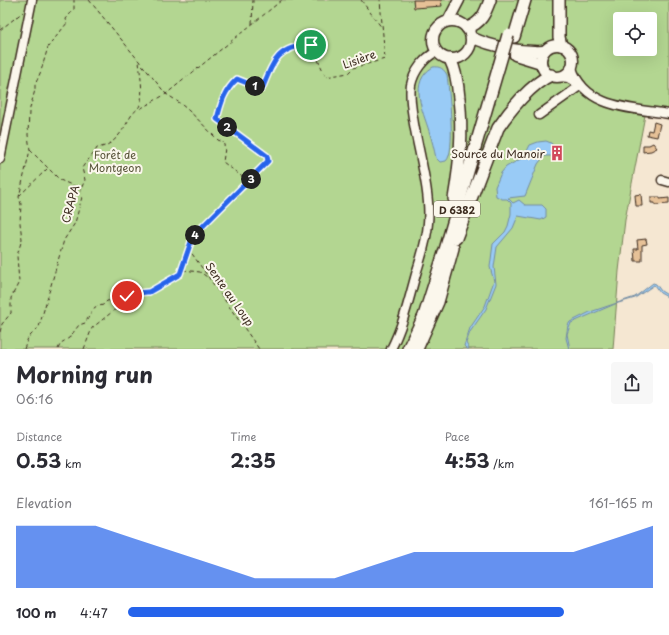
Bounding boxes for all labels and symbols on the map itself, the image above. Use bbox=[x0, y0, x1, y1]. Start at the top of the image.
pin bbox=[294, 28, 328, 62]
street label: Lisière bbox=[340, 45, 378, 73]
pin: 1 bbox=[245, 76, 265, 96]
pin: 2 bbox=[217, 117, 237, 137]
building icon: Source du Manoir bbox=[548, 144, 566, 162]
place label: Source du Manoir bbox=[451, 145, 546, 162]
park label: Forêt de Montgeon bbox=[89, 146, 141, 176]
pin: 3 bbox=[241, 169, 261, 189]
street label: CRAPA bbox=[57, 183, 83, 225]
road number: D 6382 bbox=[434, 201, 480, 217]
pin: 4 bbox=[185, 225, 205, 245]
street label: Sente au Loup bbox=[202, 258, 259, 330]
pin bbox=[110, 279, 144, 313]

